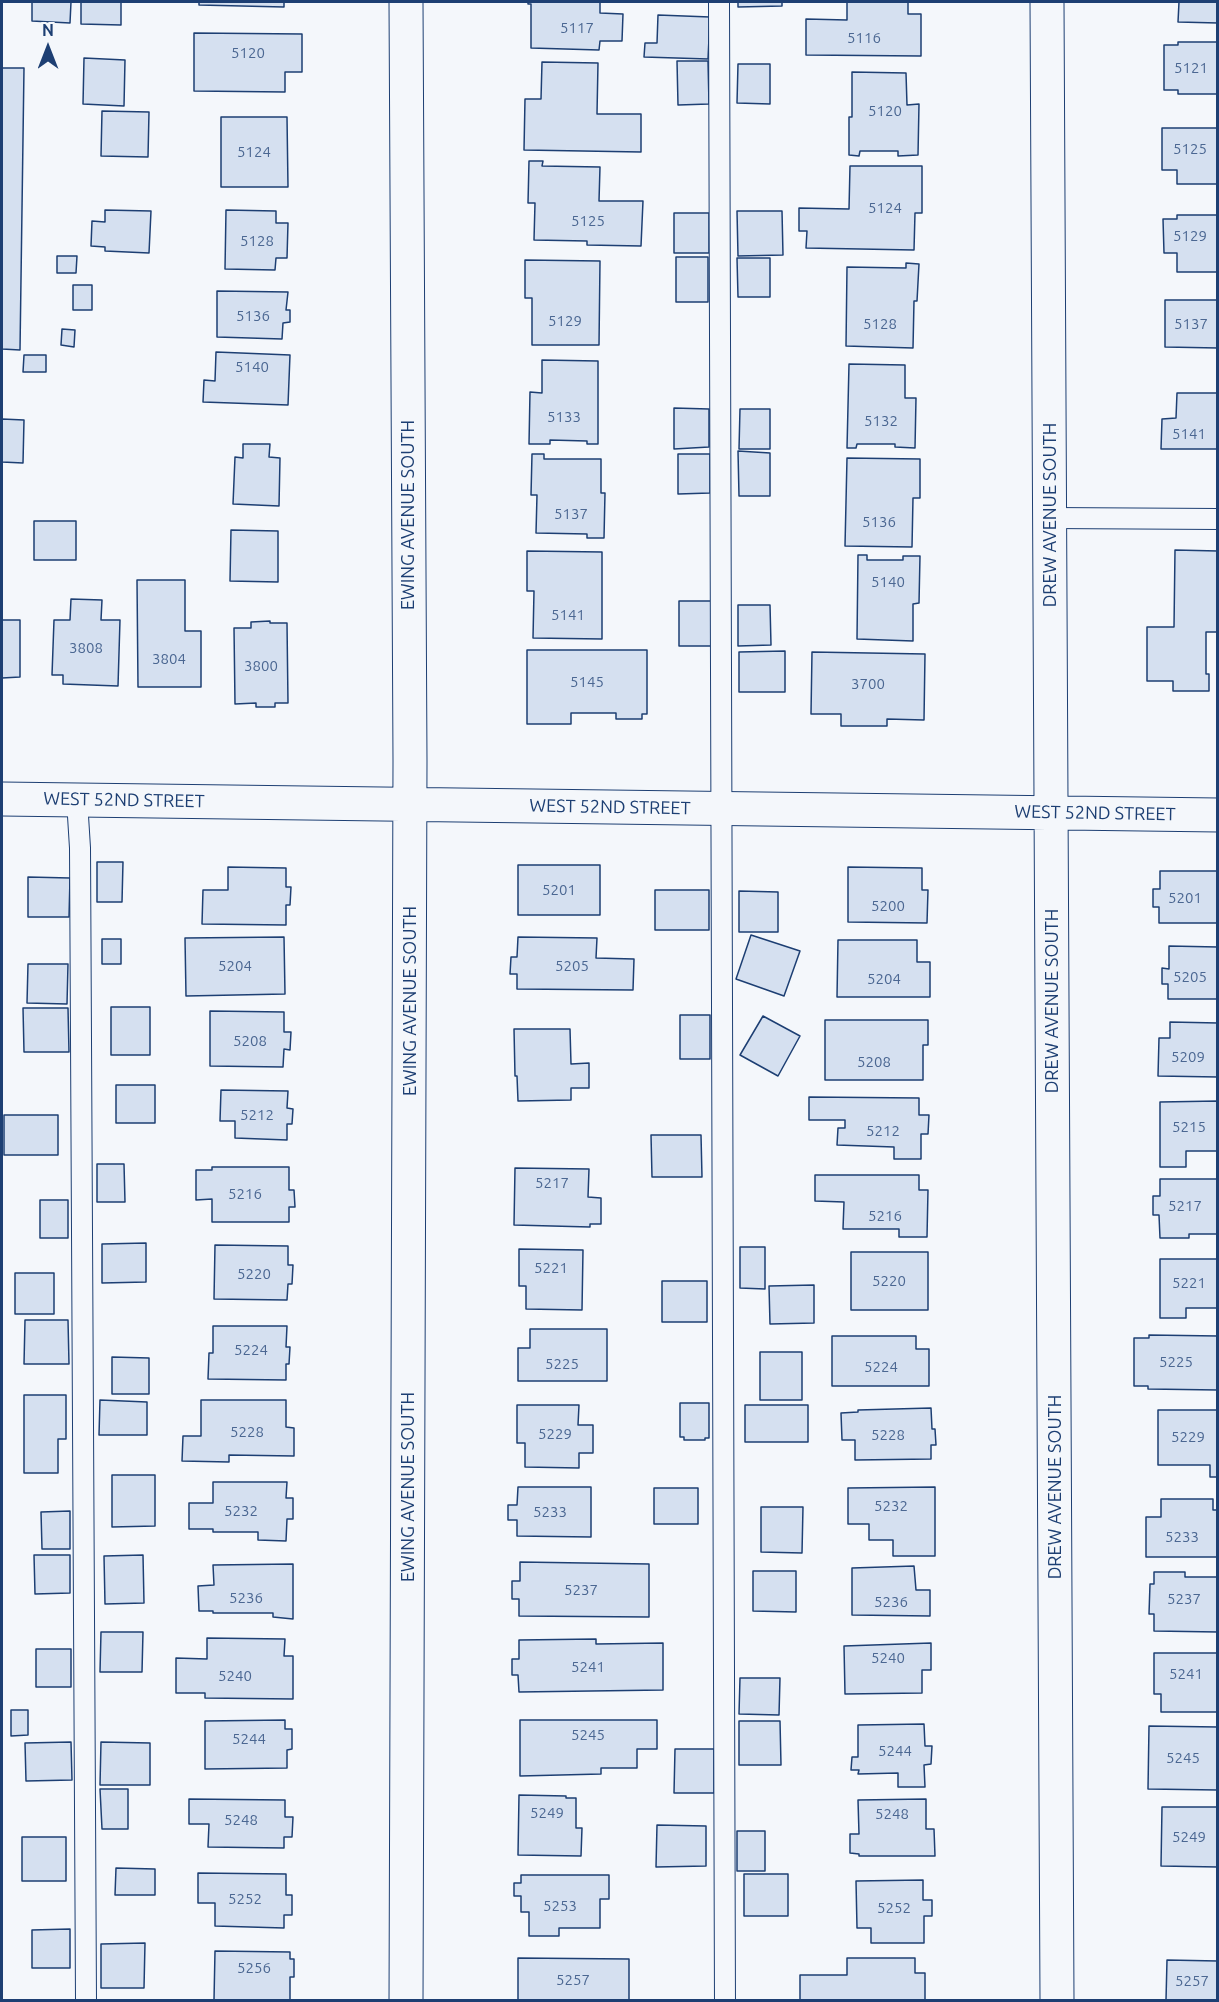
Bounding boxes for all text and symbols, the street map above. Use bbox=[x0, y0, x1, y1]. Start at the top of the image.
north arrow bbox=[18, 18, 78, 78]
house number: 5117 bbox=[560, 19, 594, 37]
text: N bbox=[42, 21, 54, 39]
house number: 5116 bbox=[847, 29, 881, 47]
house number: 5120 bbox=[231, 44, 265, 62]
house number: 5121 bbox=[1174, 59, 1208, 77]
house number: 5120 bbox=[868, 102, 902, 120]
house number: 5125 bbox=[1173, 140, 1207, 158]
house number: 5124 bbox=[237, 143, 271, 161]
house number: 5124 bbox=[868, 199, 902, 217]
house number: 5125 bbox=[571, 212, 605, 230]
house number: 5129 bbox=[1173, 227, 1207, 245]
house number: 5128 bbox=[240, 232, 274, 250]
house number: 5136 bbox=[236, 307, 270, 325]
house number: 5129 bbox=[548, 312, 582, 330]
house number: 5128 bbox=[863, 315, 897, 333]
house number: 5137 bbox=[1174, 315, 1208, 333]
house number: 5140 bbox=[235, 358, 269, 376]
house number: 5133 bbox=[547, 408, 581, 426]
house number: 5132 bbox=[864, 412, 898, 430]
street label: EWING AVENUE SOUTH bbox=[397, 420, 419, 610]
street label: DREW AVENUE SOUTH bbox=[1039, 423, 1061, 607]
house number: 5141 bbox=[1172, 425, 1206, 443]
house number: 5137 bbox=[554, 505, 588, 523]
house number: 5136 bbox=[862, 513, 896, 531]
house number: 5140 bbox=[871, 573, 905, 591]
house number: 5141 bbox=[551, 606, 585, 624]
house number: 3808 bbox=[69, 639, 103, 657]
house number: 3804 bbox=[152, 650, 186, 668]
house number: 3800 bbox=[244, 657, 278, 675]
house number: 5145 bbox=[570, 673, 604, 691]
house number: 3700 bbox=[851, 675, 885, 693]
street label: WEST 52ND STREET bbox=[43, 788, 205, 812]
street label: WEST 52ND STREET bbox=[529, 795, 691, 819]
street label: WEST 52ND STREET bbox=[1014, 801, 1176, 825]
house number: 5201 bbox=[542, 881, 576, 899]
house number: 5201 bbox=[1168, 889, 1202, 907]
house number: 5200 bbox=[871, 897, 905, 915]
street label: EWING AVENUE SOUTH bbox=[399, 906, 421, 1096]
street label: DREW AVENUE SOUTH bbox=[1041, 909, 1063, 1093]
house number: 5204 bbox=[218, 957, 252, 975]
house number: 5205 bbox=[555, 957, 589, 975]
house number: 5205 bbox=[1173, 968, 1207, 986]
house number: 5204 bbox=[867, 970, 901, 988]
house number: 5208 bbox=[233, 1032, 267, 1050]
house number: 5209 bbox=[1171, 1048, 1205, 1066]
house number: 5208 bbox=[857, 1053, 891, 1071]
house number: 5212 bbox=[240, 1106, 274, 1124]
house number: 5215 bbox=[1172, 1118, 1206, 1136]
house number: 5212 bbox=[866, 1122, 900, 1140]
house number: 5217 bbox=[535, 1174, 569, 1192]
house number: 5216 bbox=[228, 1185, 262, 1203]
house number: 5217 bbox=[1168, 1197, 1202, 1215]
house number: 5216 bbox=[868, 1207, 902, 1225]
house number: 5221 bbox=[534, 1259, 568, 1277]
house number: 5220 bbox=[237, 1265, 271, 1283]
house number: 5220 bbox=[872, 1272, 906, 1290]
house number: 5221 bbox=[1172, 1274, 1206, 1292]
house number: 5224 bbox=[234, 1341, 268, 1359]
house number: 5225 bbox=[1159, 1353, 1193, 1371]
house number: 5225 bbox=[545, 1355, 579, 1373]
house number: 5224 bbox=[864, 1358, 898, 1376]
street label: EWING AVENUE SOUTH bbox=[397, 1392, 419, 1582]
street label: DREW AVENUE SOUTH bbox=[1044, 1395, 1066, 1579]
house number: 5228 bbox=[230, 1423, 264, 1441]
house number: 5229 bbox=[538, 1425, 572, 1443]
house number: 5228 bbox=[871, 1426, 905, 1444]
house number: 5229 bbox=[1171, 1428, 1205, 1446]
house number: 5232 bbox=[874, 1497, 908, 1515]
house number: 5232 bbox=[224, 1502, 258, 1520]
house number: 5233 bbox=[533, 1503, 567, 1521]
house number: 5233 bbox=[1165, 1528, 1199, 1546]
house number: 5237 bbox=[564, 1581, 598, 1599]
house number: 5236 bbox=[229, 1589, 263, 1607]
house number: 5237 bbox=[1167, 1590, 1201, 1608]
house number: 5236 bbox=[874, 1593, 908, 1611]
house number: 5240 bbox=[871, 1649, 905, 1667]
house number: 5241 bbox=[571, 1658, 605, 1676]
house number: 5241 bbox=[1169, 1665, 1203, 1683]
house number: 5240 bbox=[218, 1667, 252, 1685]
house number: 5245 bbox=[571, 1726, 605, 1744]
house number: 5244 bbox=[232, 1730, 266, 1748]
house number: 5244 bbox=[878, 1742, 912, 1760]
house number: 5245 bbox=[1166, 1749, 1200, 1767]
house number: 5249 bbox=[530, 1804, 564, 1822]
house number: 5248 bbox=[875, 1805, 909, 1823]
house number: 5248 bbox=[224, 1811, 258, 1829]
house number: 5249 bbox=[1172, 1828, 1206, 1846]
house number: 5252 bbox=[228, 1890, 262, 1908]
house number: 5253 bbox=[543, 1897, 577, 1915]
house number: 5252 bbox=[877, 1899, 911, 1917]
house number: 5256 bbox=[237, 1959, 271, 1977]
house number: 5257 bbox=[556, 1971, 590, 1989]
house number: 5257 bbox=[1175, 1972, 1209, 1990]

